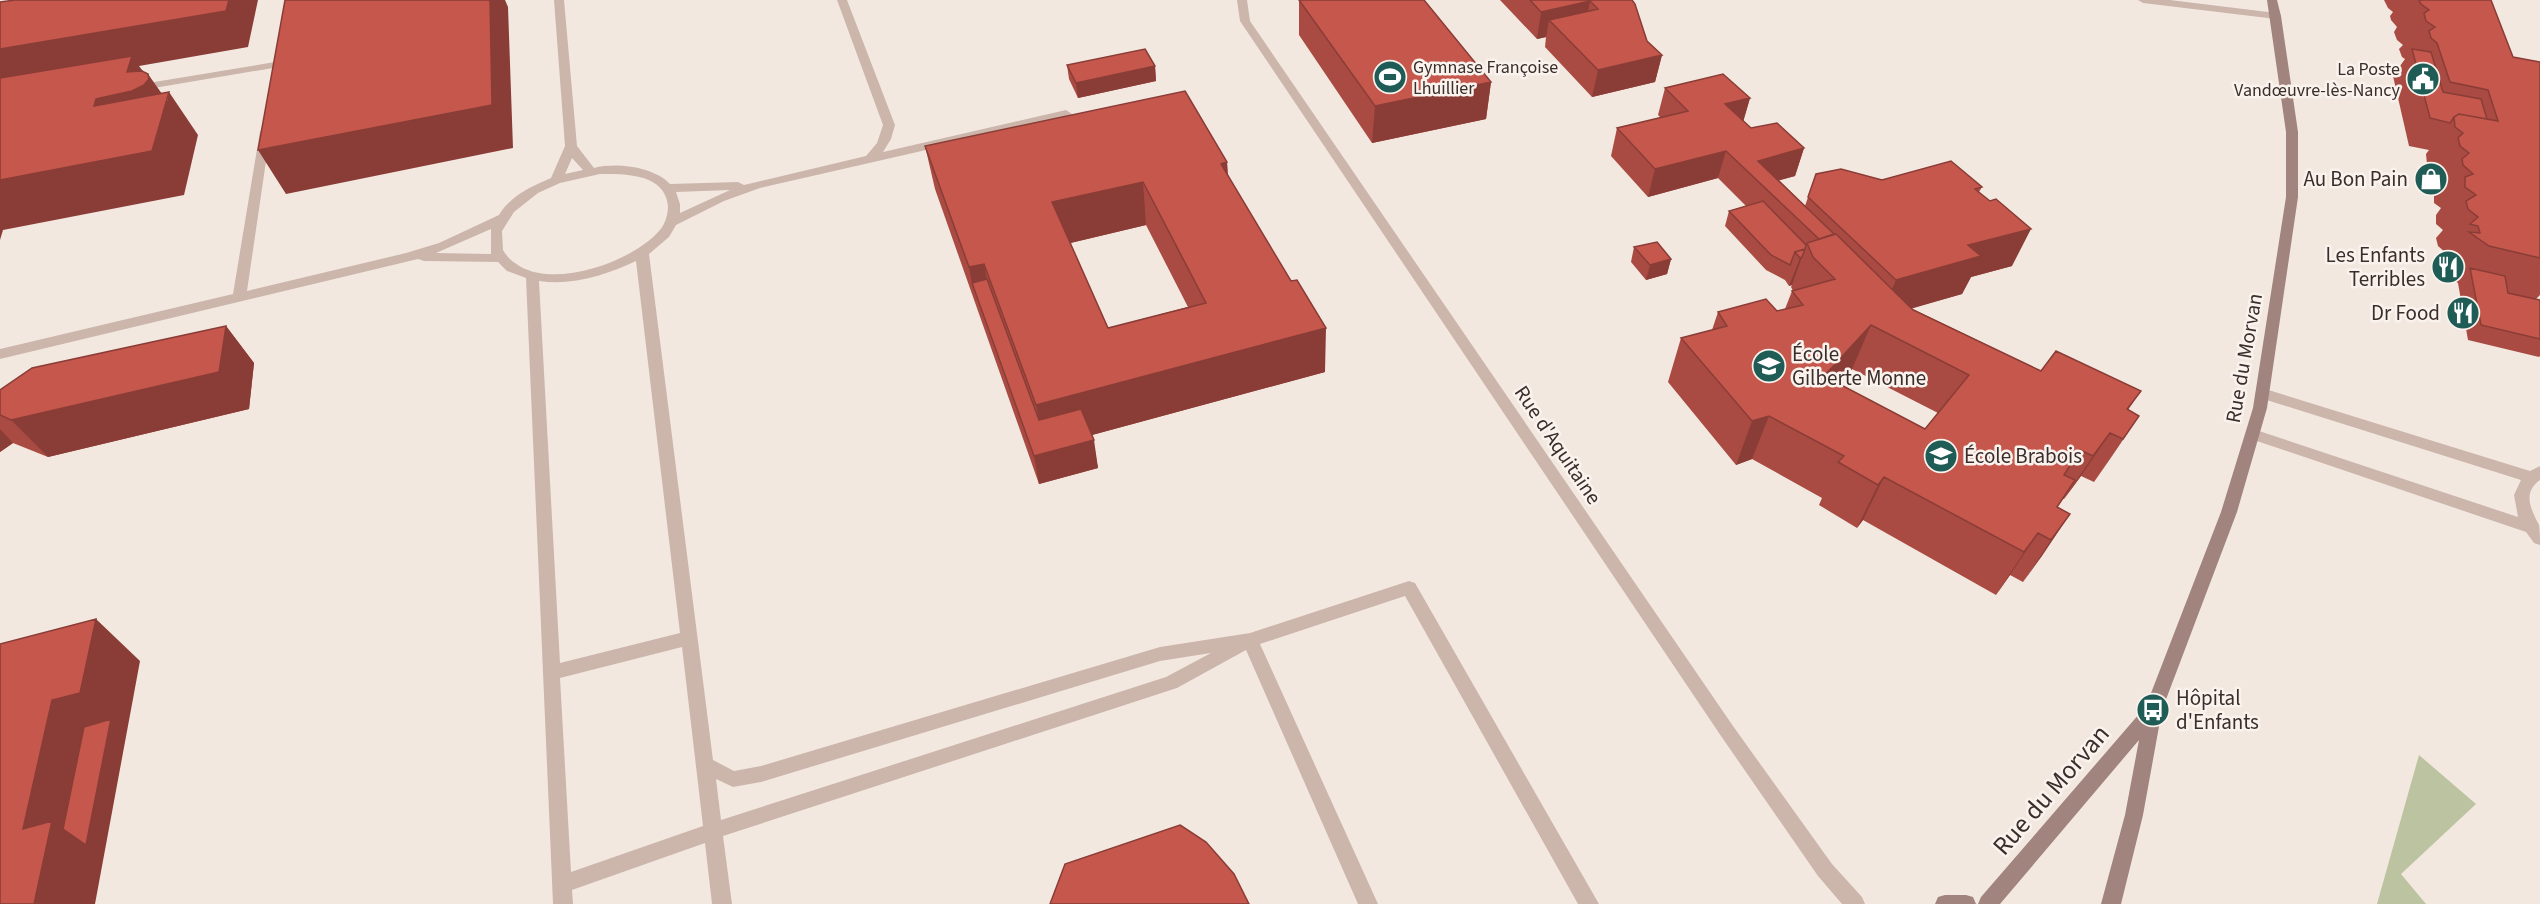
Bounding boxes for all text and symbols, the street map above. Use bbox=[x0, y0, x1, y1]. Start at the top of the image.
place label: Gymnase Françoise Lhuillier bbox=[1413, 55, 1558, 101]
place label: La Poste Vandœuvre-lès-Nancy bbox=[2234, 57, 2401, 103]
sports icon: Gymnase Françoise Lhuillier bbox=[1372, 59, 1408, 95]
public building icon: La Poste Vandœuvre-lès-Nancy bbox=[2405, 61, 2441, 97]
shop icon: Au Bon Pain bbox=[2413, 161, 2449, 197]
place label: Au Bon Pain bbox=[2303, 164, 2408, 194]
place label: Les Enfants Terribles bbox=[2326, 240, 2425, 294]
restaurant icon: Les Enfants Terribles bbox=[2430, 249, 2466, 285]
street label: Rue du Morvan bbox=[2218, 291, 2270, 425]
restaurant icon: Dr Food bbox=[2445, 295, 2481, 331]
place label: Dr Food bbox=[2371, 298, 2440, 328]
place label: École Gilberte Monne bbox=[1792, 339, 1926, 393]
school or university icon: École Gilberte Monne bbox=[1751, 348, 1787, 384]
street label: Rue d'Aquitaine bbox=[1507, 380, 1609, 510]
school or university icon: École Brabois bbox=[1923, 438, 1959, 474]
place label: École Brabois bbox=[1964, 441, 2082, 471]
place label: Hôpital d'Enfants bbox=[2176, 683, 2259, 737]
bus stop icon: Hôpital d'Enfants bbox=[2135, 692, 2171, 728]
street label: Rue du Morvan bbox=[1984, 717, 2118, 863]

